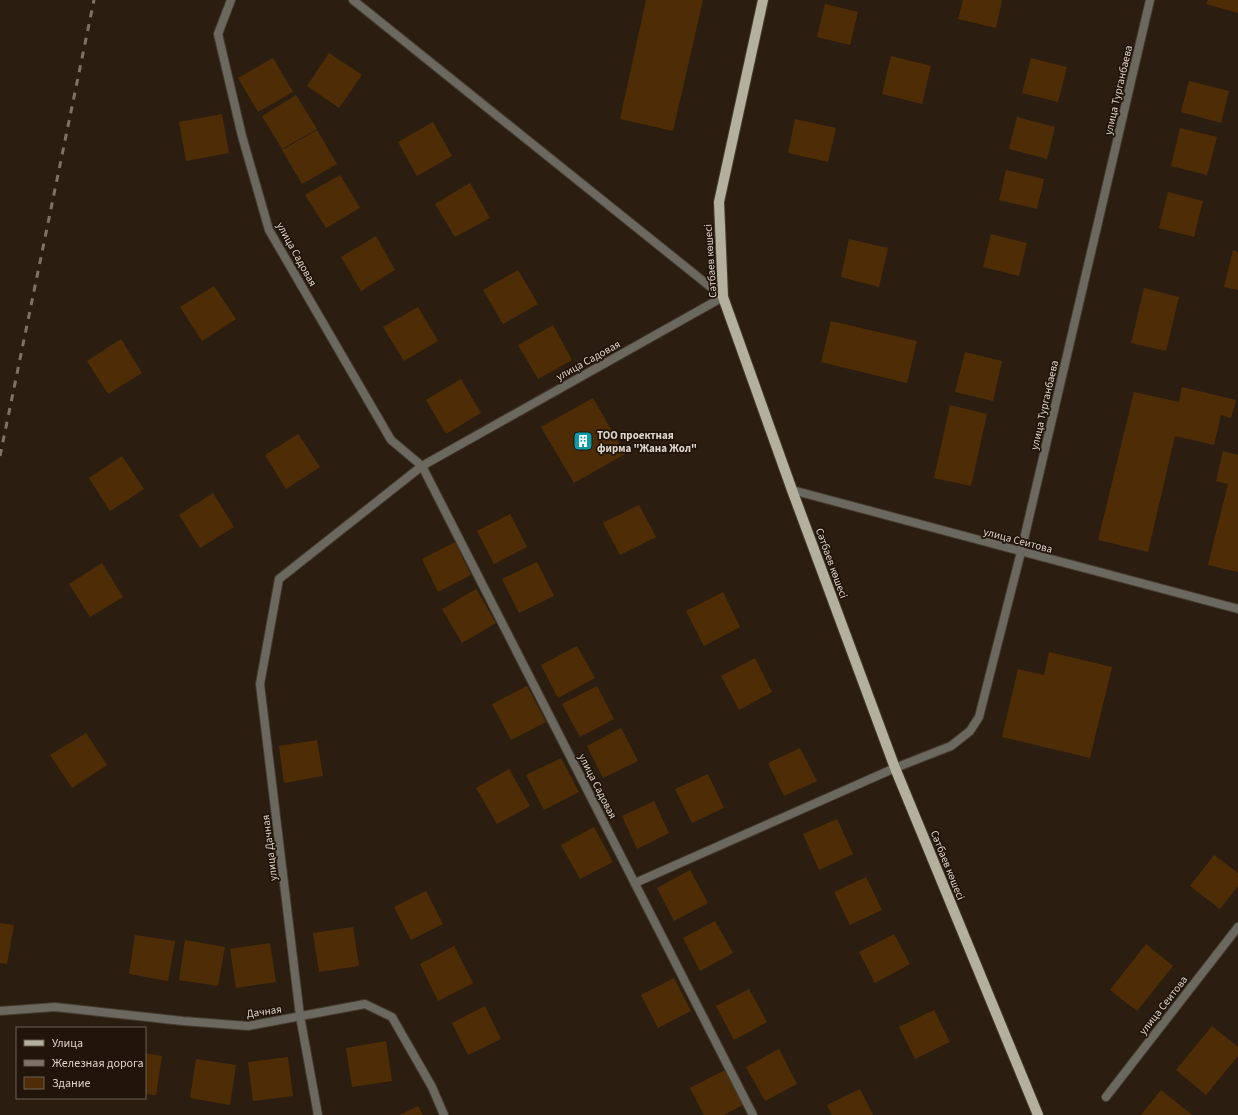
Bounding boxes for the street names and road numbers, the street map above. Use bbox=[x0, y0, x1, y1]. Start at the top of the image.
street label: улица Турганбаева bbox=[1101, 44, 1136, 136]
street label: улица Садовая bbox=[273, 219, 320, 289]
street label: Сәтбаев көшесі bbox=[700, 224, 721, 298]
street label: улица Садовая bbox=[553, 337, 623, 384]
street label: улица Турганбаева bbox=[1027, 359, 1062, 451]
street label: улица Сеитова bbox=[982, 524, 1054, 557]
street label: Сәтбаев көшесі bbox=[812, 526, 851, 600]
street label: улица Садовая bbox=[575, 751, 620, 821]
street label: улица Дачная bbox=[258, 814, 281, 882]
street label: Сәтбаев көшесі bbox=[927, 828, 968, 902]
street label: улица Сеитова bbox=[1136, 973, 1191, 1038]
street label: Дачная bbox=[245, 1002, 283, 1021]

